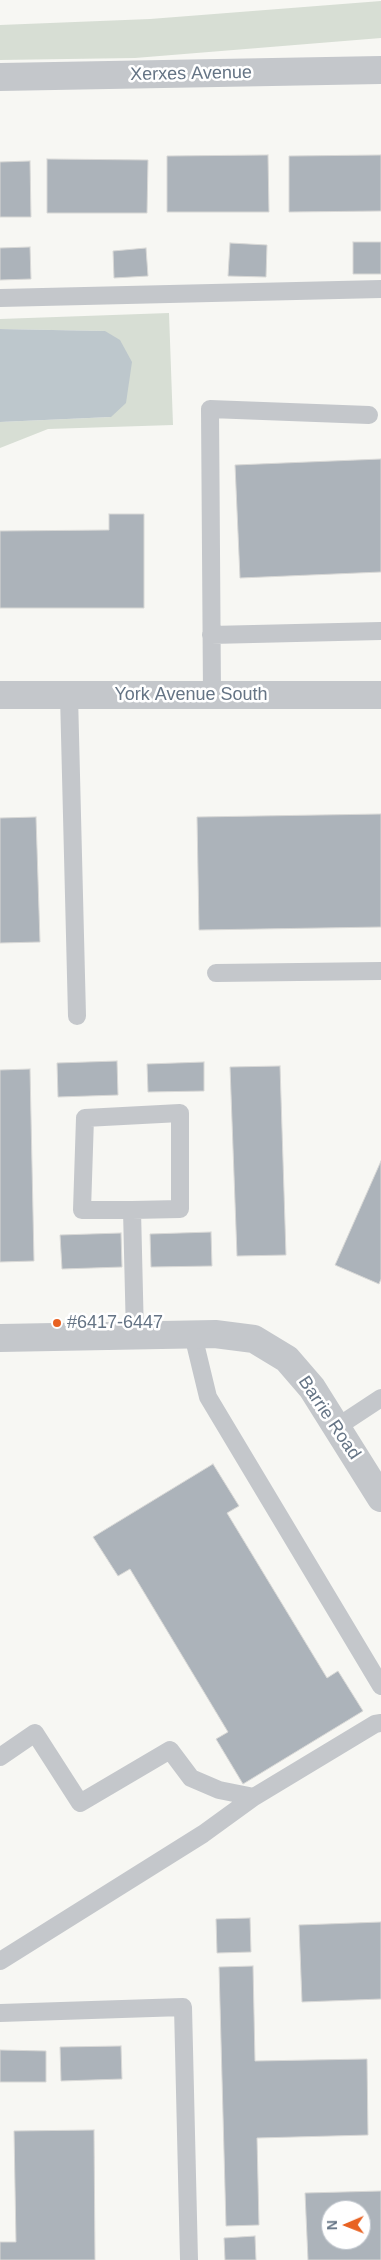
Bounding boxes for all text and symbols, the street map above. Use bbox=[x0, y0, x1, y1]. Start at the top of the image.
street label: Xerxes Avenue bbox=[130, 62, 252, 86]
street label: York Avenue South bbox=[114, 684, 268, 706]
place label: #6417-6447 bbox=[67, 1312, 163, 1334]
marker: #6417-6447 bbox=[51, 1317, 63, 1329]
street label: Barrie Road bbox=[293, 1372, 365, 1464]
north arrow bbox=[321, 2200, 371, 2250]
text: N bbox=[324, 2220, 340, 2230]

